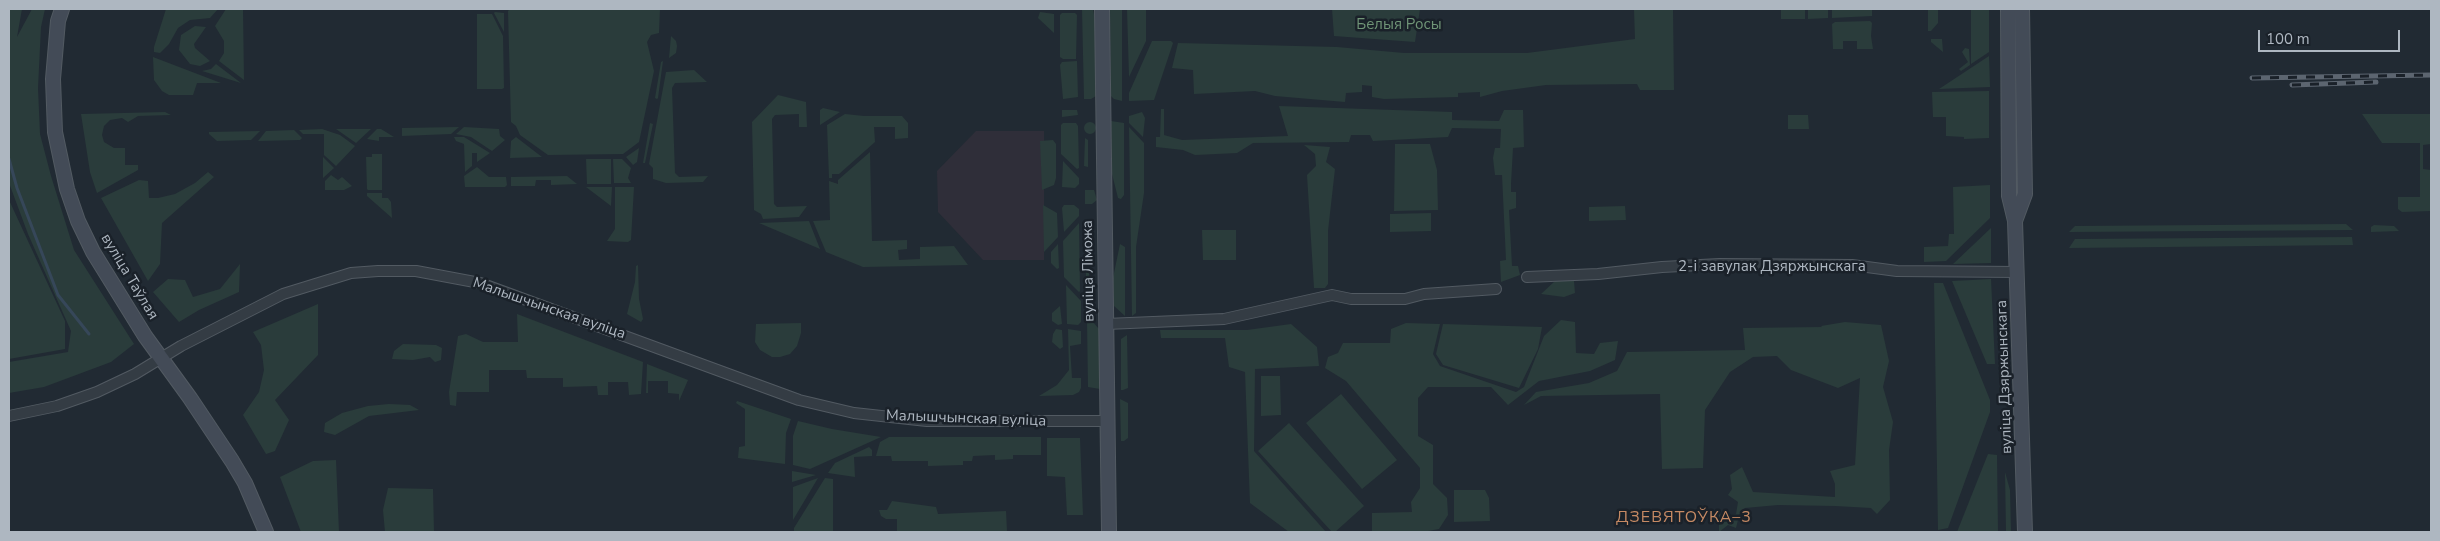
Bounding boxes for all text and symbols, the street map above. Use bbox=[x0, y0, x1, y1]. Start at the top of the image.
park label: Белыя Росы bbox=[1356, 16, 1442, 34]
scale bar bbox=[2260, 20, 2402, 52]
text: 100 m bbox=[2266, 29, 2310, 49]
street label: вуліца Ліможа bbox=[1079, 220, 1099, 322]
street label: вуліца Таўлая bbox=[96, 231, 162, 323]
street label: 2-і завулак Дзяржынскага bbox=[1678, 258, 1866, 276]
street label: Малышчынская вуліца bbox=[470, 274, 628, 344]
street label: вуліца Дзяржынскага bbox=[1993, 300, 2017, 454]
street label: Малышчынская вуліца bbox=[886, 407, 1046, 431]
district label: ДЗЕВЯТОЎКА–3 bbox=[1615, 508, 1753, 528]

